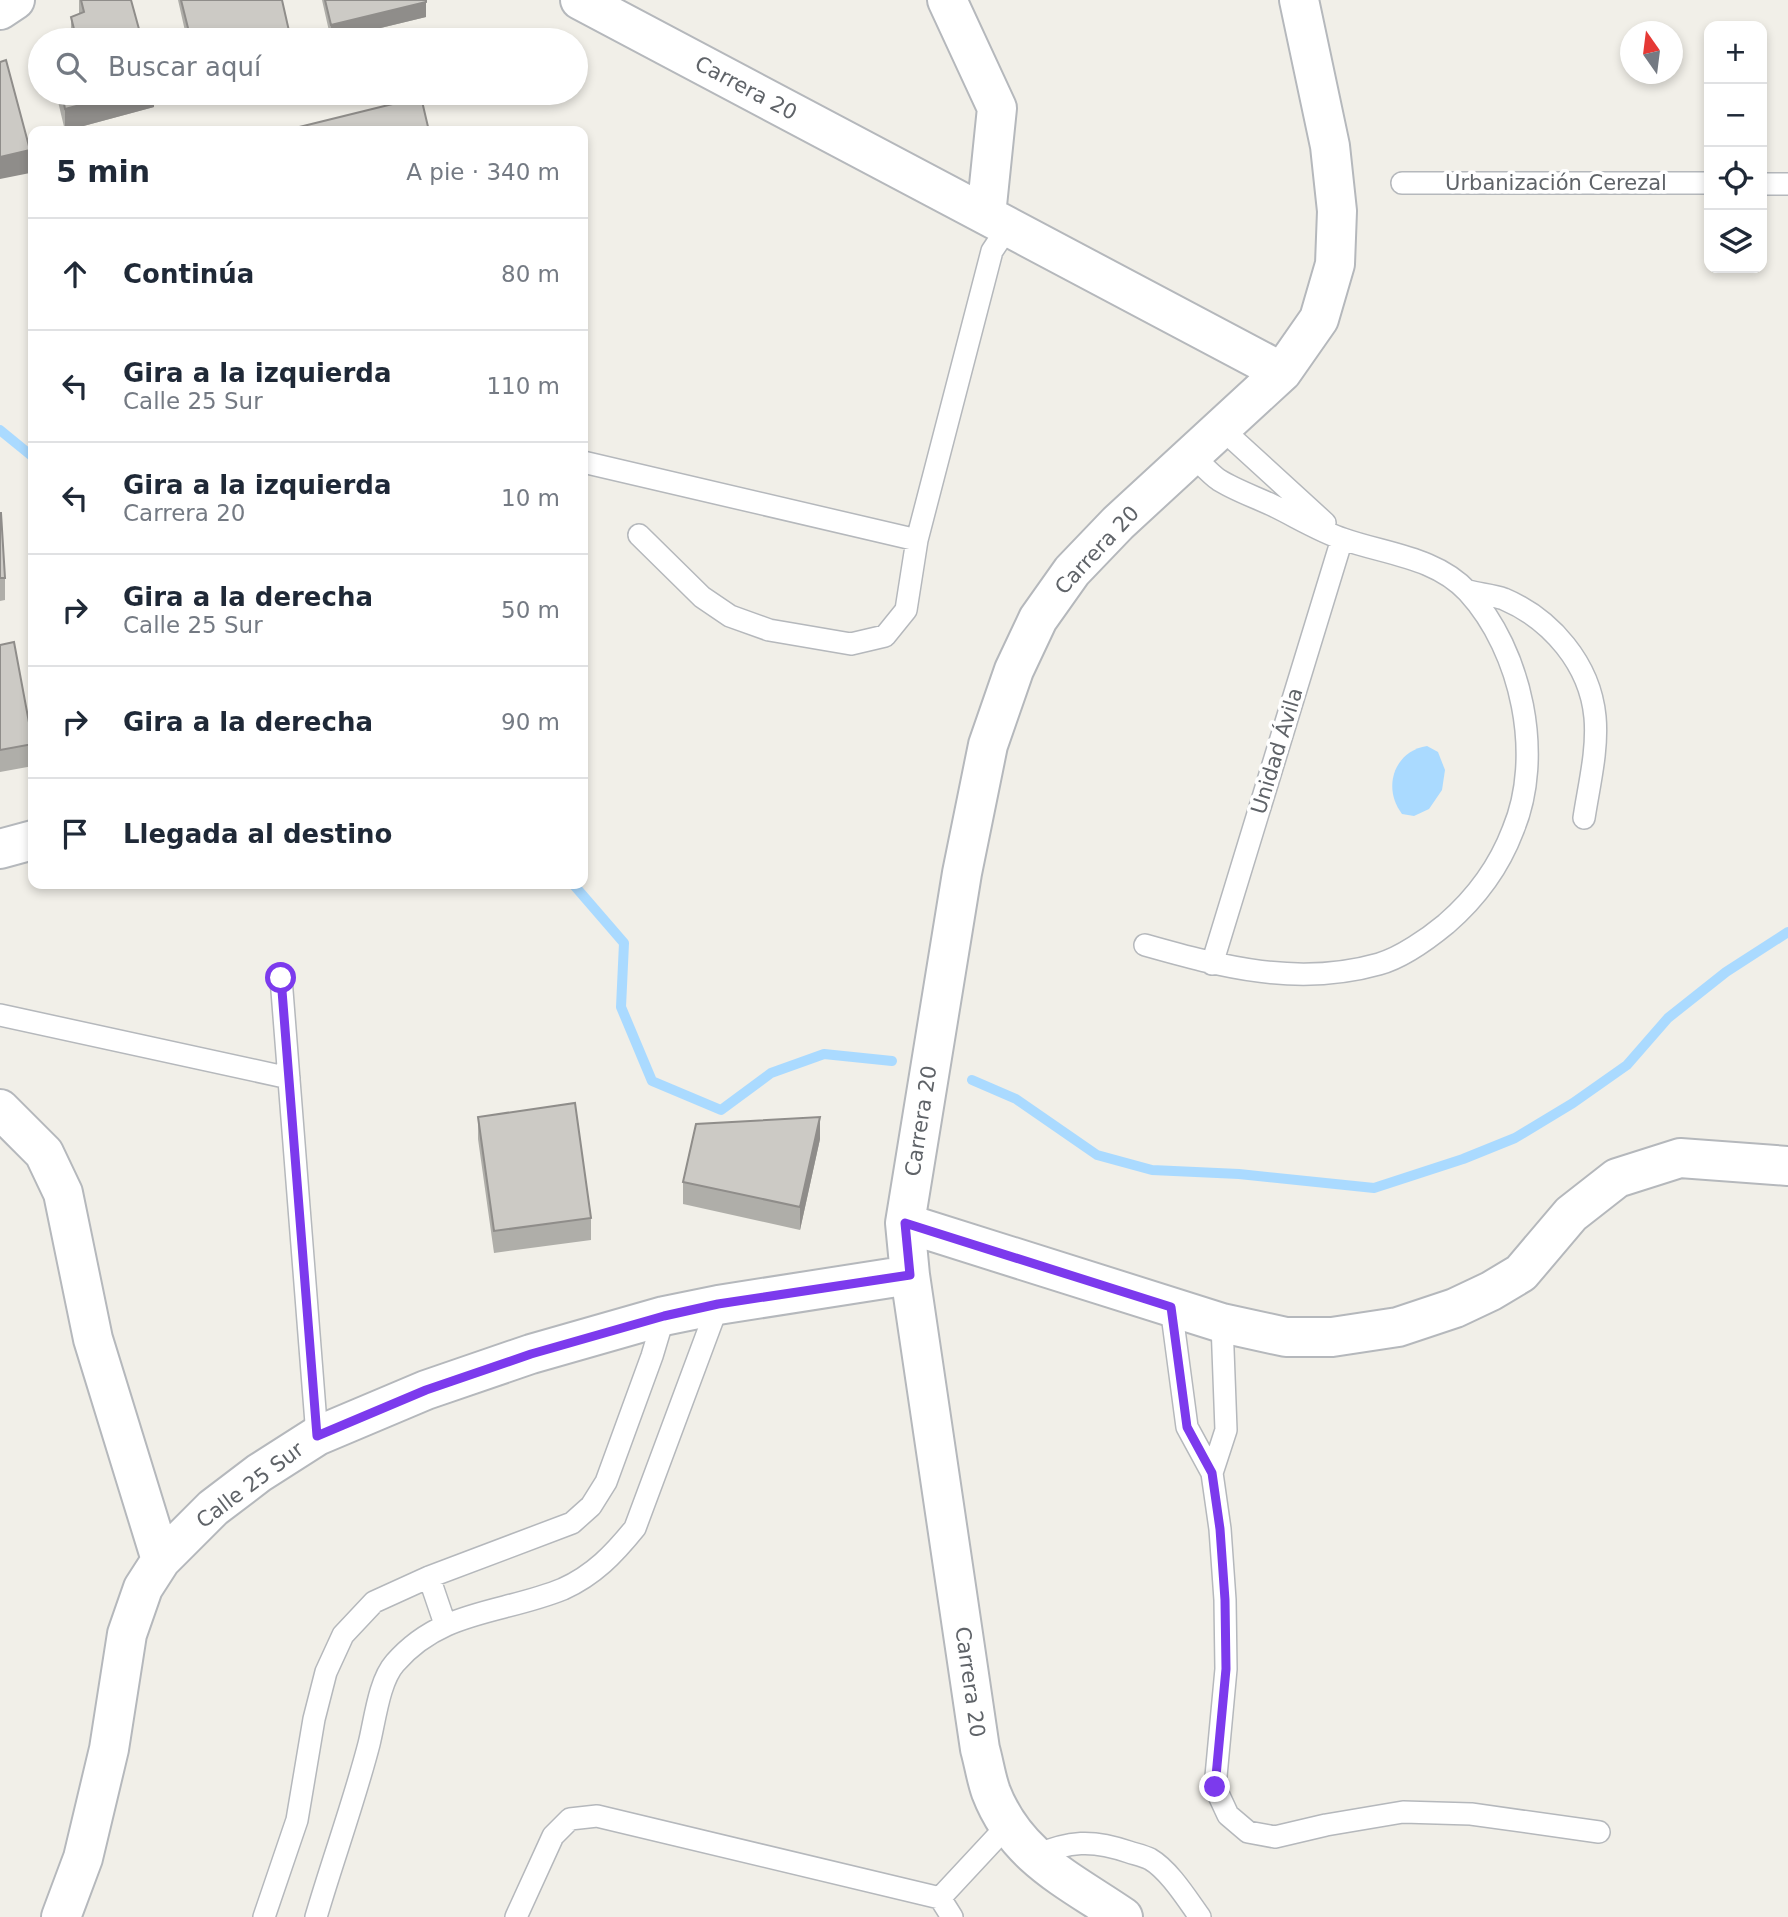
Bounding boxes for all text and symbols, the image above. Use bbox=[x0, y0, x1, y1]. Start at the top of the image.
north arrow bbox=[1620, 21, 1683, 84]
map controls bbox=[1704, 21, 1767, 273]
button: + bbox=[1704, 21, 1767, 84]
search box bbox=[28, 28, 588, 105]
icon: search bbox=[52, 48, 90, 86]
street label: Carrera 20 bbox=[691, 51, 801, 125]
text: Buscar aquí bbox=[108, 52, 261, 82]
button: − bbox=[1704, 84, 1767, 147]
button: locate bbox=[1704, 147, 1767, 210]
text: 5 min bbox=[56, 154, 150, 189]
text: A pie · 340 m bbox=[406, 159, 560, 185]
street label: Urbanización Cerezal bbox=[1445, 171, 1667, 195]
button: layers bbox=[1704, 210, 1767, 273]
icon: ahead bbox=[56, 255, 94, 293]
text: Continúa bbox=[123, 259, 254, 289]
text: 80 m bbox=[501, 261, 560, 287]
text: Gira a la izquierda bbox=[123, 358, 391, 388]
icon: left bbox=[56, 367, 94, 405]
text: 110 m bbox=[486, 373, 560, 399]
text: Calle 25 Sur bbox=[123, 388, 263, 414]
text: Gira a la izquierda bbox=[123, 470, 391, 500]
icon: left bbox=[56, 479, 94, 517]
text: 10 m bbox=[501, 485, 560, 511]
text: Carrera 20 bbox=[123, 500, 245, 526]
street label: Carrera 20 bbox=[1050, 501, 1144, 599]
text: Gira a la derecha bbox=[123, 582, 373, 612]
icon: right bbox=[56, 591, 94, 629]
text: 50 m bbox=[501, 597, 560, 623]
text: Calle 25 Sur bbox=[123, 612, 263, 638]
street label: Unidad Ávila bbox=[1245, 685, 1308, 817]
icon: right bbox=[56, 703, 94, 741]
text: Gira a la derecha bbox=[123, 707, 373, 737]
text: 90 m bbox=[501, 709, 560, 735]
icon: arrive bbox=[56, 815, 94, 853]
text: Llegada al destino bbox=[123, 819, 392, 849]
route start bbox=[265, 962, 296, 993]
street label: Carrera 20 bbox=[900, 1064, 942, 1178]
street label: Calle 25 Sur bbox=[192, 1437, 308, 1533]
street label: Carrera 20 bbox=[950, 1625, 990, 1739]
route end bbox=[1199, 1771, 1230, 1802]

